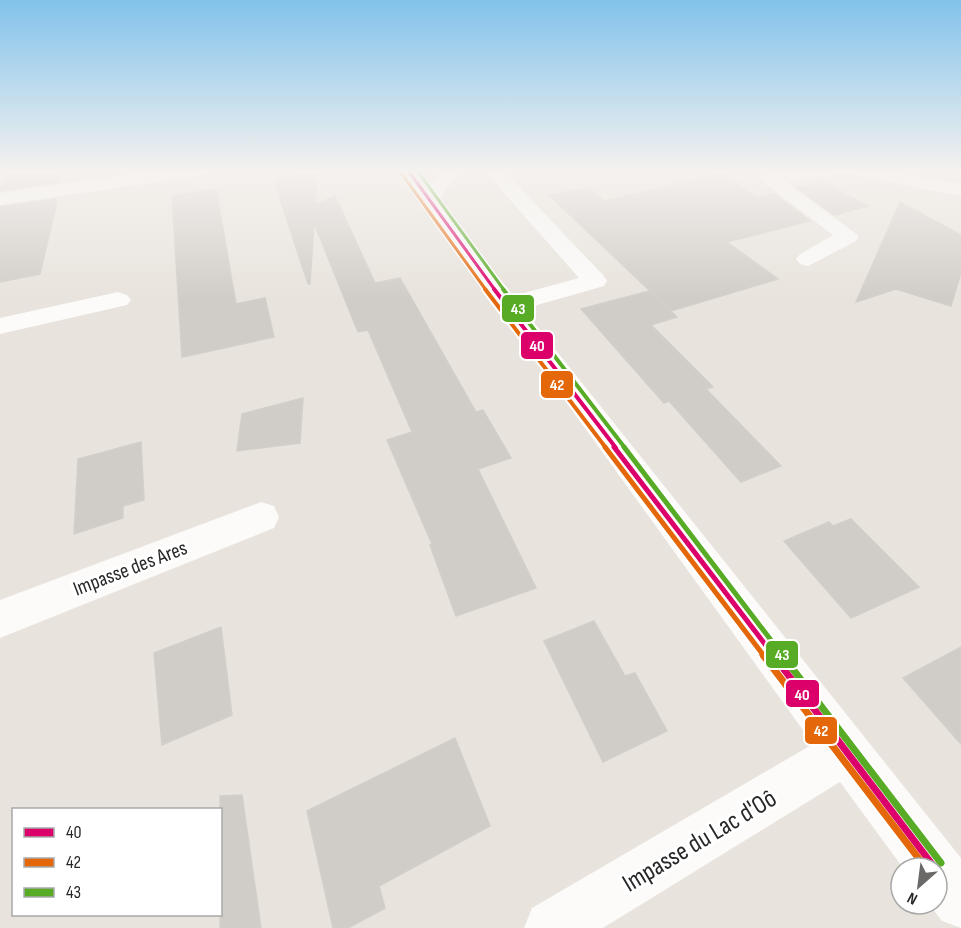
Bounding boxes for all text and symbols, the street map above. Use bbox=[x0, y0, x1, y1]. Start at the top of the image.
line badge: 43 bbox=[501, 294, 535, 323]
text: 43 bbox=[511, 300, 525, 319]
line badge: 40 bbox=[520, 331, 554, 360]
text: 40 bbox=[529, 337, 545, 356]
line badge: 42 bbox=[540, 370, 574, 399]
text: 42 bbox=[550, 376, 564, 395]
street label: Impasse des Ares bbox=[70, 535, 191, 602]
line badge: 43 bbox=[765, 640, 799, 669]
text: 43 bbox=[775, 646, 789, 665]
line badge: 40 bbox=[785, 679, 820, 708]
text: 40 bbox=[794, 686, 810, 705]
line badge: 42 bbox=[804, 716, 838, 745]
text: 42 bbox=[814, 722, 828, 741]
street label: Impasse du Lac d'Oô bbox=[617, 783, 782, 899]
legend bbox=[12, 808, 222, 916]
text: 40 bbox=[66, 822, 82, 843]
text: 42 bbox=[66, 852, 81, 873]
north arrow bbox=[889, 856, 949, 916]
text: 43 bbox=[66, 882, 81, 903]
text: N bbox=[904, 888, 921, 908]

